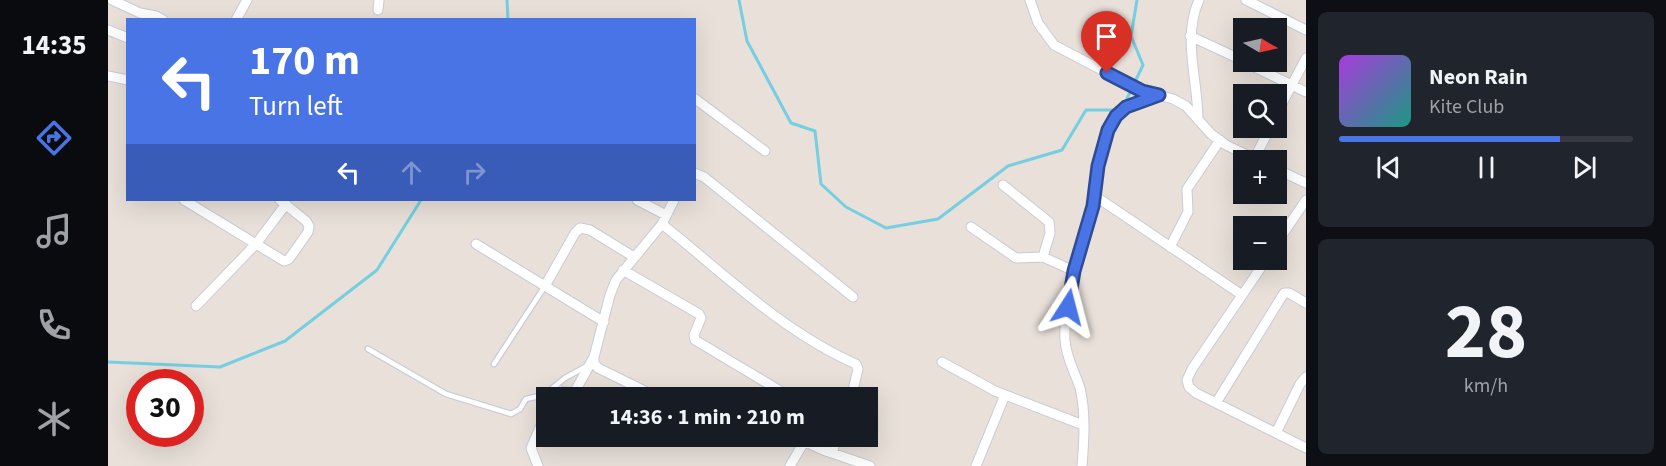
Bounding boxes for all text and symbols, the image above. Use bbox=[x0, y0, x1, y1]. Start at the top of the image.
pin bbox=[1081, 11, 1132, 73]
north arrow bbox=[1233, 18, 1287, 72]
map controls bbox=[1233, 18, 1287, 270]
icon: arrive bbox=[1090, 20, 1123, 53]
text: 14:35 bbox=[21, 26, 87, 65]
text: 170 m bbox=[249, 31, 360, 91]
icon: left bbox=[150, 42, 228, 120]
text: Neon Rain bbox=[1429, 61, 1528, 93]
button: search bbox=[1233, 84, 1287, 138]
text: Turn left bbox=[249, 87, 343, 126]
text: Kite Club bbox=[1429, 93, 1504, 121]
icon: directions bbox=[33, 117, 75, 159]
button: + bbox=[1233, 150, 1287, 204]
icon: previous bbox=[1372, 151, 1405, 184]
icon: pause bbox=[1470, 151, 1503, 184]
icon: next bbox=[1568, 151, 1601, 184]
icon: left bbox=[332, 156, 365, 189]
icon: ahead bbox=[395, 156, 428, 189]
icon: right bbox=[458, 156, 491, 189]
icon: music bbox=[33, 210, 75, 252]
button: − bbox=[1233, 216, 1287, 270]
position arrow bbox=[1036, 275, 1100, 339]
text: 28 bbox=[1445, 277, 1527, 388]
icon: phone bbox=[33, 304, 75, 346]
speed limit sign: 30 bbox=[126, 369, 204, 447]
text: km/h bbox=[1464, 372, 1508, 400]
icon: climate bbox=[33, 398, 75, 440]
text: 14:36 · 1 min · 210 m bbox=[609, 401, 805, 433]

